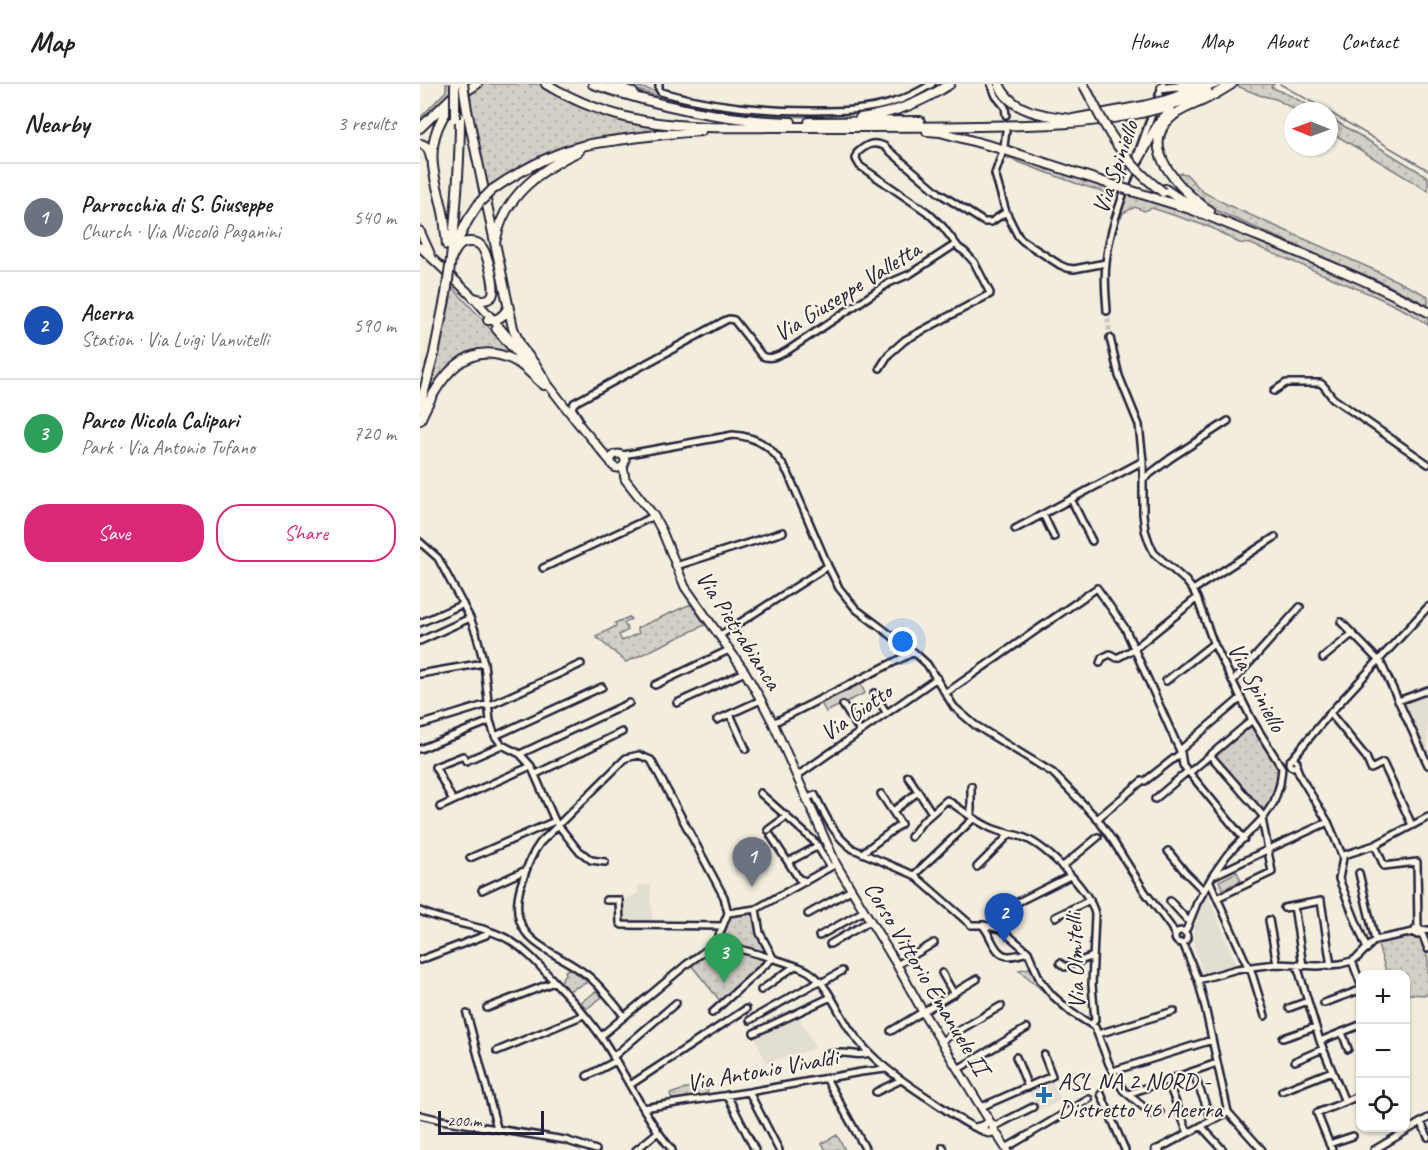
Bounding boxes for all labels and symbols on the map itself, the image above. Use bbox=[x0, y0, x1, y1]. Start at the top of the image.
north arrow bbox=[1284, 102, 1338, 156]
street label: Via Spiniello bbox=[1085, 115, 1145, 218]
street label: Via Giuseppe Valletta bbox=[768, 233, 928, 348]
street label: Via Pietrabianca bbox=[689, 565, 789, 696]
your location bbox=[888, 627, 917, 656]
street label: Via Spiniello bbox=[1221, 637, 1294, 738]
street label: Via Giotto bbox=[814, 675, 900, 748]
pin: 1 bbox=[732, 838, 772, 887]
street label: Corso Vittorio Emanuele II bbox=[857, 876, 999, 1085]
pin: 2 bbox=[984, 894, 1024, 943]
street label: Via Olmitelli bbox=[1058, 910, 1092, 1009]
pin: 3 bbox=[704, 934, 744, 983]
street label: Via Antonio Vivaldi bbox=[684, 1042, 842, 1098]
place label: ASL NA 2 NORD - Distretto 46 Acerra bbox=[1058, 1066, 1224, 1124]
marker: ASL NA 2 NORD - Distretto 46 Acerra bbox=[1035, 1086, 1053, 1104]
scale bar bbox=[438, 1108, 544, 1136]

